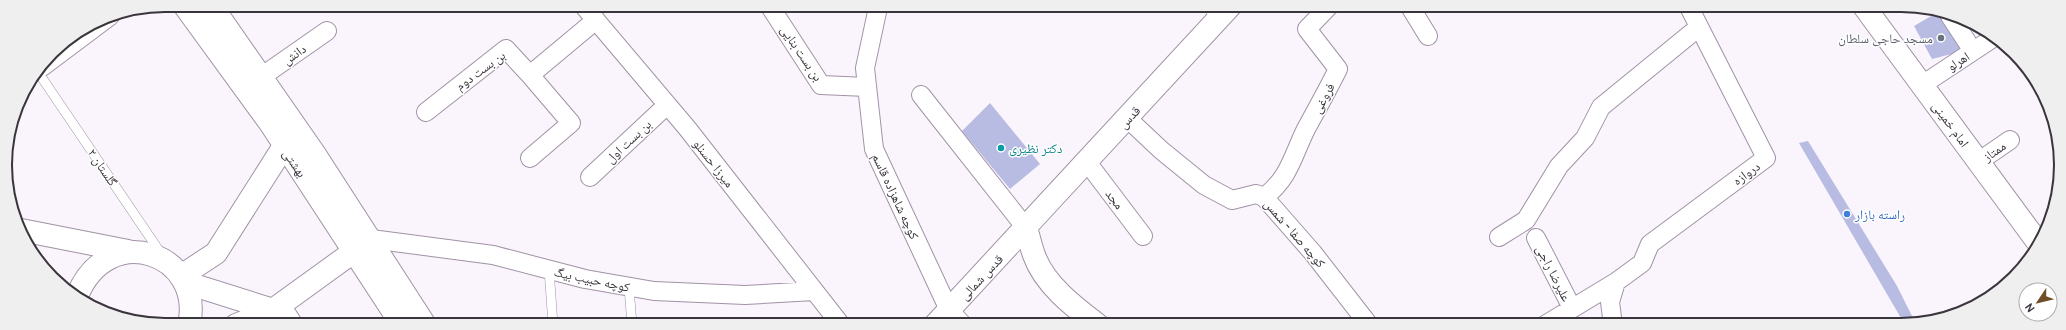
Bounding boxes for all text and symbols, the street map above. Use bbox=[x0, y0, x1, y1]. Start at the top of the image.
street label: بن بست بنایی bbox=[777, 22, 827, 85]
place label: مسجد حاجی سلطان bbox=[1838, 30, 1933, 47]
marker: مسجد حاجی سلطان bbox=[1936, 33, 1946, 43]
street label: دانش bbox=[279, 40, 310, 69]
street label: بن بست دوم bbox=[452, 47, 509, 94]
street label: اهرلو bbox=[1944, 48, 1973, 75]
street label: فروغی bbox=[1308, 80, 1339, 116]
street label: امام خمینی bbox=[1928, 98, 1973, 151]
street label: قدس bbox=[1115, 102, 1144, 132]
street label: بن بست اول bbox=[602, 116, 655, 167]
street label: میرزا حسنلو bbox=[689, 136, 738, 191]
street label: ممتاز bbox=[1979, 137, 2009, 166]
place label: دکتر نظیری bbox=[1009, 140, 1062, 157]
marker: دکتر نظیری bbox=[996, 143, 1006, 153]
street label: گلستان ۲ bbox=[84, 145, 122, 190]
street label: بهشتی bbox=[279, 146, 310, 181]
street label: کوچه شاهزاده قاسم bbox=[868, 150, 923, 243]
street label: دروازه bbox=[1729, 158, 1763, 189]
street label: مجد bbox=[1102, 186, 1128, 212]
street label: کوچه صفا - شمس bbox=[1260, 195, 1330, 272]
place label: راسته بازار bbox=[1854, 206, 1905, 223]
marker: راسته بازار bbox=[1842, 209, 1852, 219]
street label: علیرضا راجی bbox=[1532, 242, 1575, 305]
street label: قدس شمالی bbox=[956, 251, 1007, 304]
street label: کوچه حبیب بیگ bbox=[552, 263, 632, 296]
north arrow bbox=[2018, 282, 2058, 322]
text: N bbox=[2022, 301, 2038, 315]

